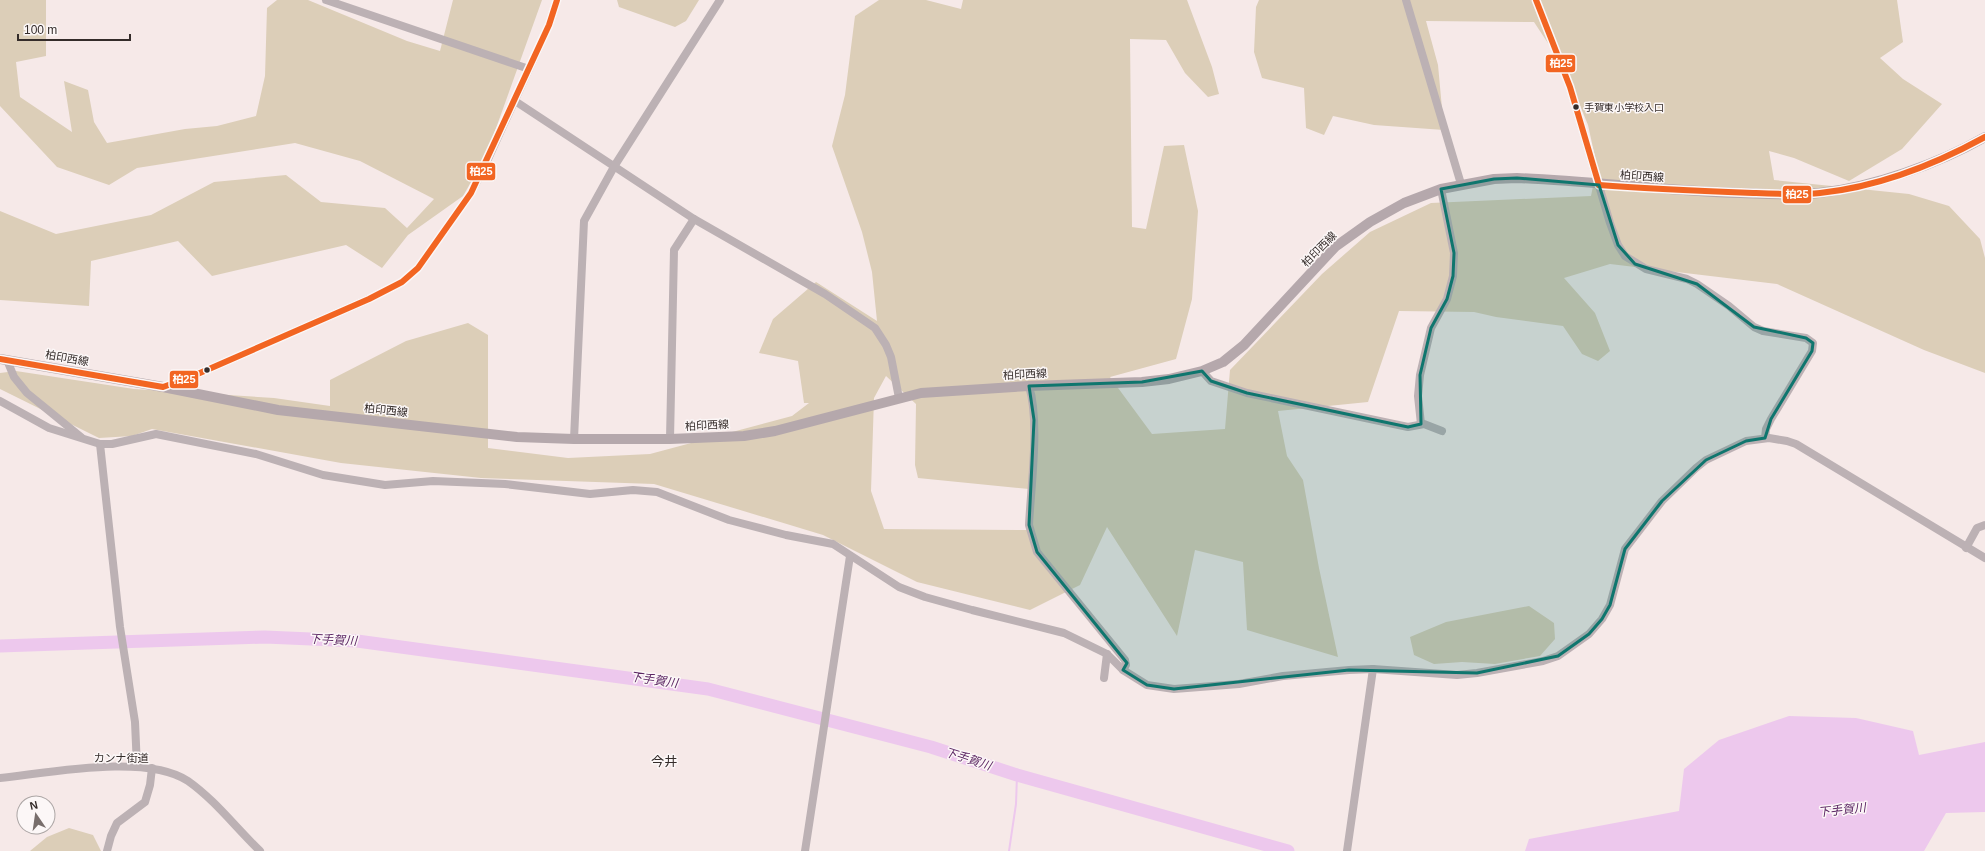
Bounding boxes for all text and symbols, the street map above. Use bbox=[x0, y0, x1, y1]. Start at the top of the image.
scale bar bbox=[18, 16, 130, 42]
text: 100 m bbox=[24, 23, 57, 37]
line badge: 柏25 bbox=[1545, 54, 1576, 73]
text: 柏25 bbox=[1549, 57, 1573, 69]
marker: 手賀東小学校入口 bbox=[1571, 102, 1581, 112]
place label: 手賀東小学校入口 bbox=[1584, 102, 1664, 113]
line badge: 柏25 bbox=[466, 162, 496, 181]
text: 柏25 bbox=[469, 165, 493, 177]
street label: 柏印西線 bbox=[1620, 168, 1664, 184]
line badge: 柏25 bbox=[1782, 185, 1812, 204]
text: 柏25 bbox=[1785, 188, 1809, 200]
street label: 柏印西線 bbox=[1299, 229, 1339, 269]
street label: 柏印西線 bbox=[44, 348, 90, 368]
unlabelled marker bbox=[202, 365, 212, 375]
street label: 柏印西線 bbox=[1003, 367, 1047, 381]
line badge: 柏25 bbox=[169, 370, 199, 389]
text: 柏25 bbox=[172, 373, 196, 385]
street label: 柏印西線 bbox=[363, 402, 409, 418]
street label: 柏印西線 bbox=[685, 418, 729, 432]
water label: 下手賀川 bbox=[309, 632, 359, 648]
water label: 下手賀川 bbox=[629, 670, 681, 691]
water label: 下手賀川 bbox=[943, 745, 995, 774]
street label: カンナ街道 bbox=[94, 752, 149, 764]
district label: 今井 bbox=[651, 754, 677, 769]
north arrow bbox=[16, 795, 56, 835]
text: N bbox=[29, 799, 39, 812]
water label: 下手賀川 bbox=[1817, 800, 1869, 819]

